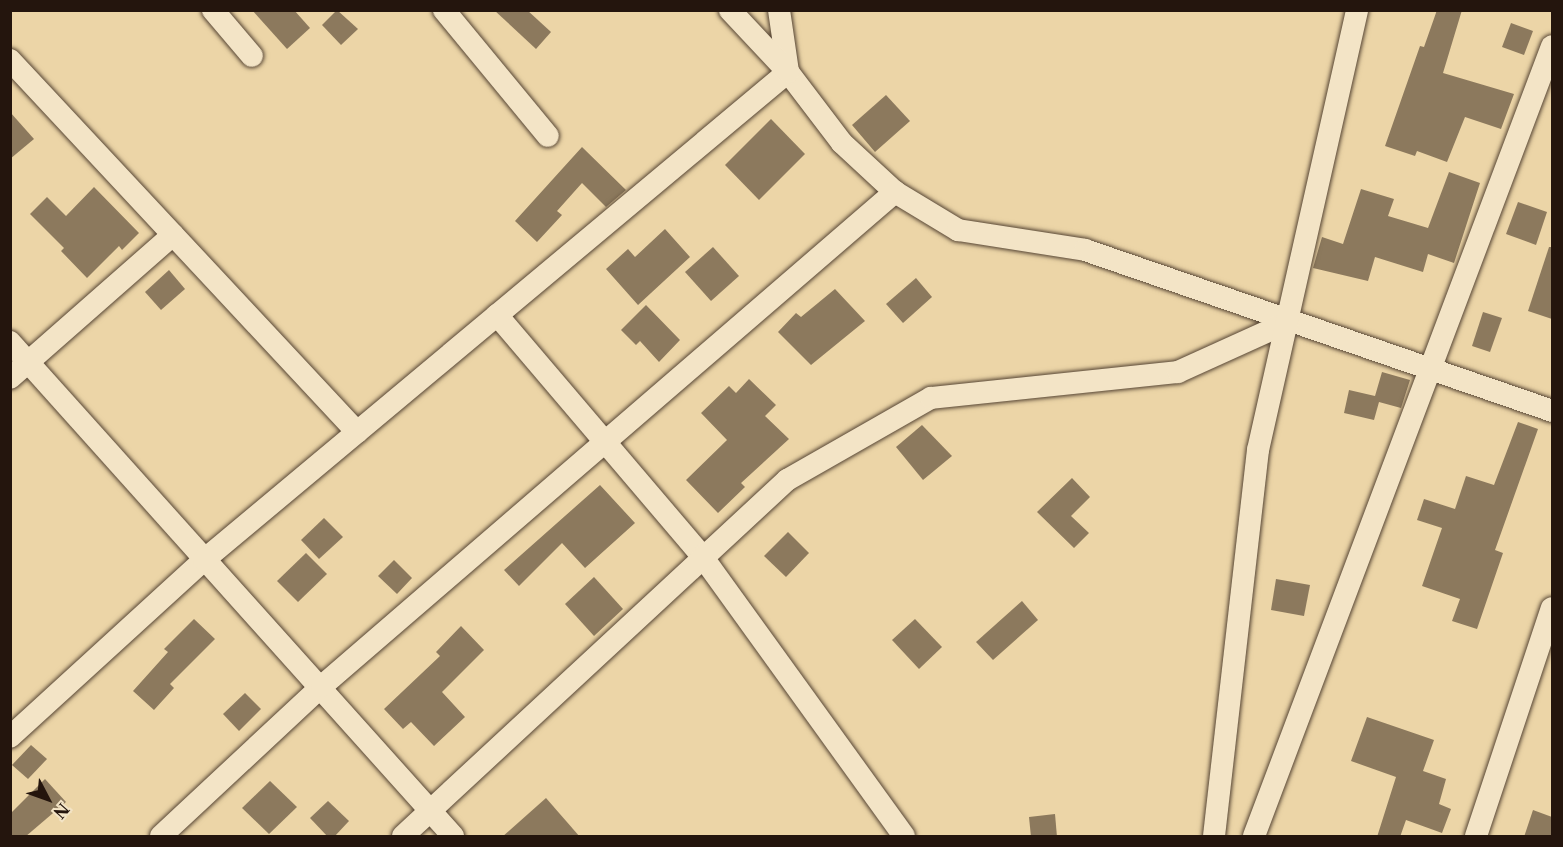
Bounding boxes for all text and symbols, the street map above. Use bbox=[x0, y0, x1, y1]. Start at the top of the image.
north arrow bbox=[18, 769, 78, 829]
text: N bbox=[49, 799, 74, 823]

